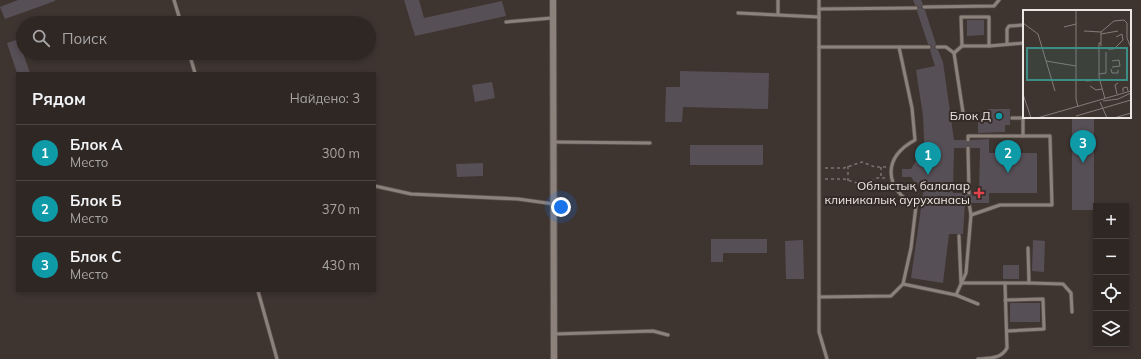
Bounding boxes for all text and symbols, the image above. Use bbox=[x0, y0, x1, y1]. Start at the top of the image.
inset map bbox=[1023, 10, 1131, 118]
search box bbox=[16, 16, 376, 60]
icon: search bbox=[30, 27, 52, 49]
text: Поиск bbox=[62, 29, 107, 48]
text: Рядом bbox=[32, 88, 86, 109]
text: Найдено: 3 bbox=[290, 90, 360, 106]
place label: Блок Д bbox=[950, 108, 991, 123]
marker: Блок Д bbox=[994, 111, 1004, 121]
pin: 3 bbox=[1070, 130, 1096, 163]
text: Блок А bbox=[70, 135, 122, 154]
pin: 2 bbox=[995, 140, 1021, 173]
pin: 1 bbox=[915, 142, 941, 175]
text: 1 bbox=[41, 145, 49, 161]
text: 300 m bbox=[322, 145, 360, 161]
text: Место bbox=[70, 154, 108, 170]
place label: Облыстық балалар клиникалық ауруханасы bbox=[824, 178, 970, 207]
marker: Облыстық балалар клиникалық ауруханасы bbox=[973, 187, 985, 199]
text: Блок Б bbox=[70, 191, 122, 210]
your location bbox=[551, 197, 571, 217]
text: 2 bbox=[41, 201, 49, 217]
text: 370 m bbox=[322, 201, 360, 217]
map controls bbox=[1093, 203, 1129, 347]
button: + bbox=[1093, 203, 1129, 239]
text: Место bbox=[70, 210, 108, 226]
button: − bbox=[1093, 239, 1129, 275]
text: Блок С bbox=[70, 247, 122, 266]
text: 3 bbox=[41, 257, 49, 273]
text: 430 m bbox=[322, 257, 360, 273]
text: Место bbox=[70, 266, 108, 282]
button: locate bbox=[1093, 275, 1129, 311]
button: layers bbox=[1093, 311, 1129, 347]

